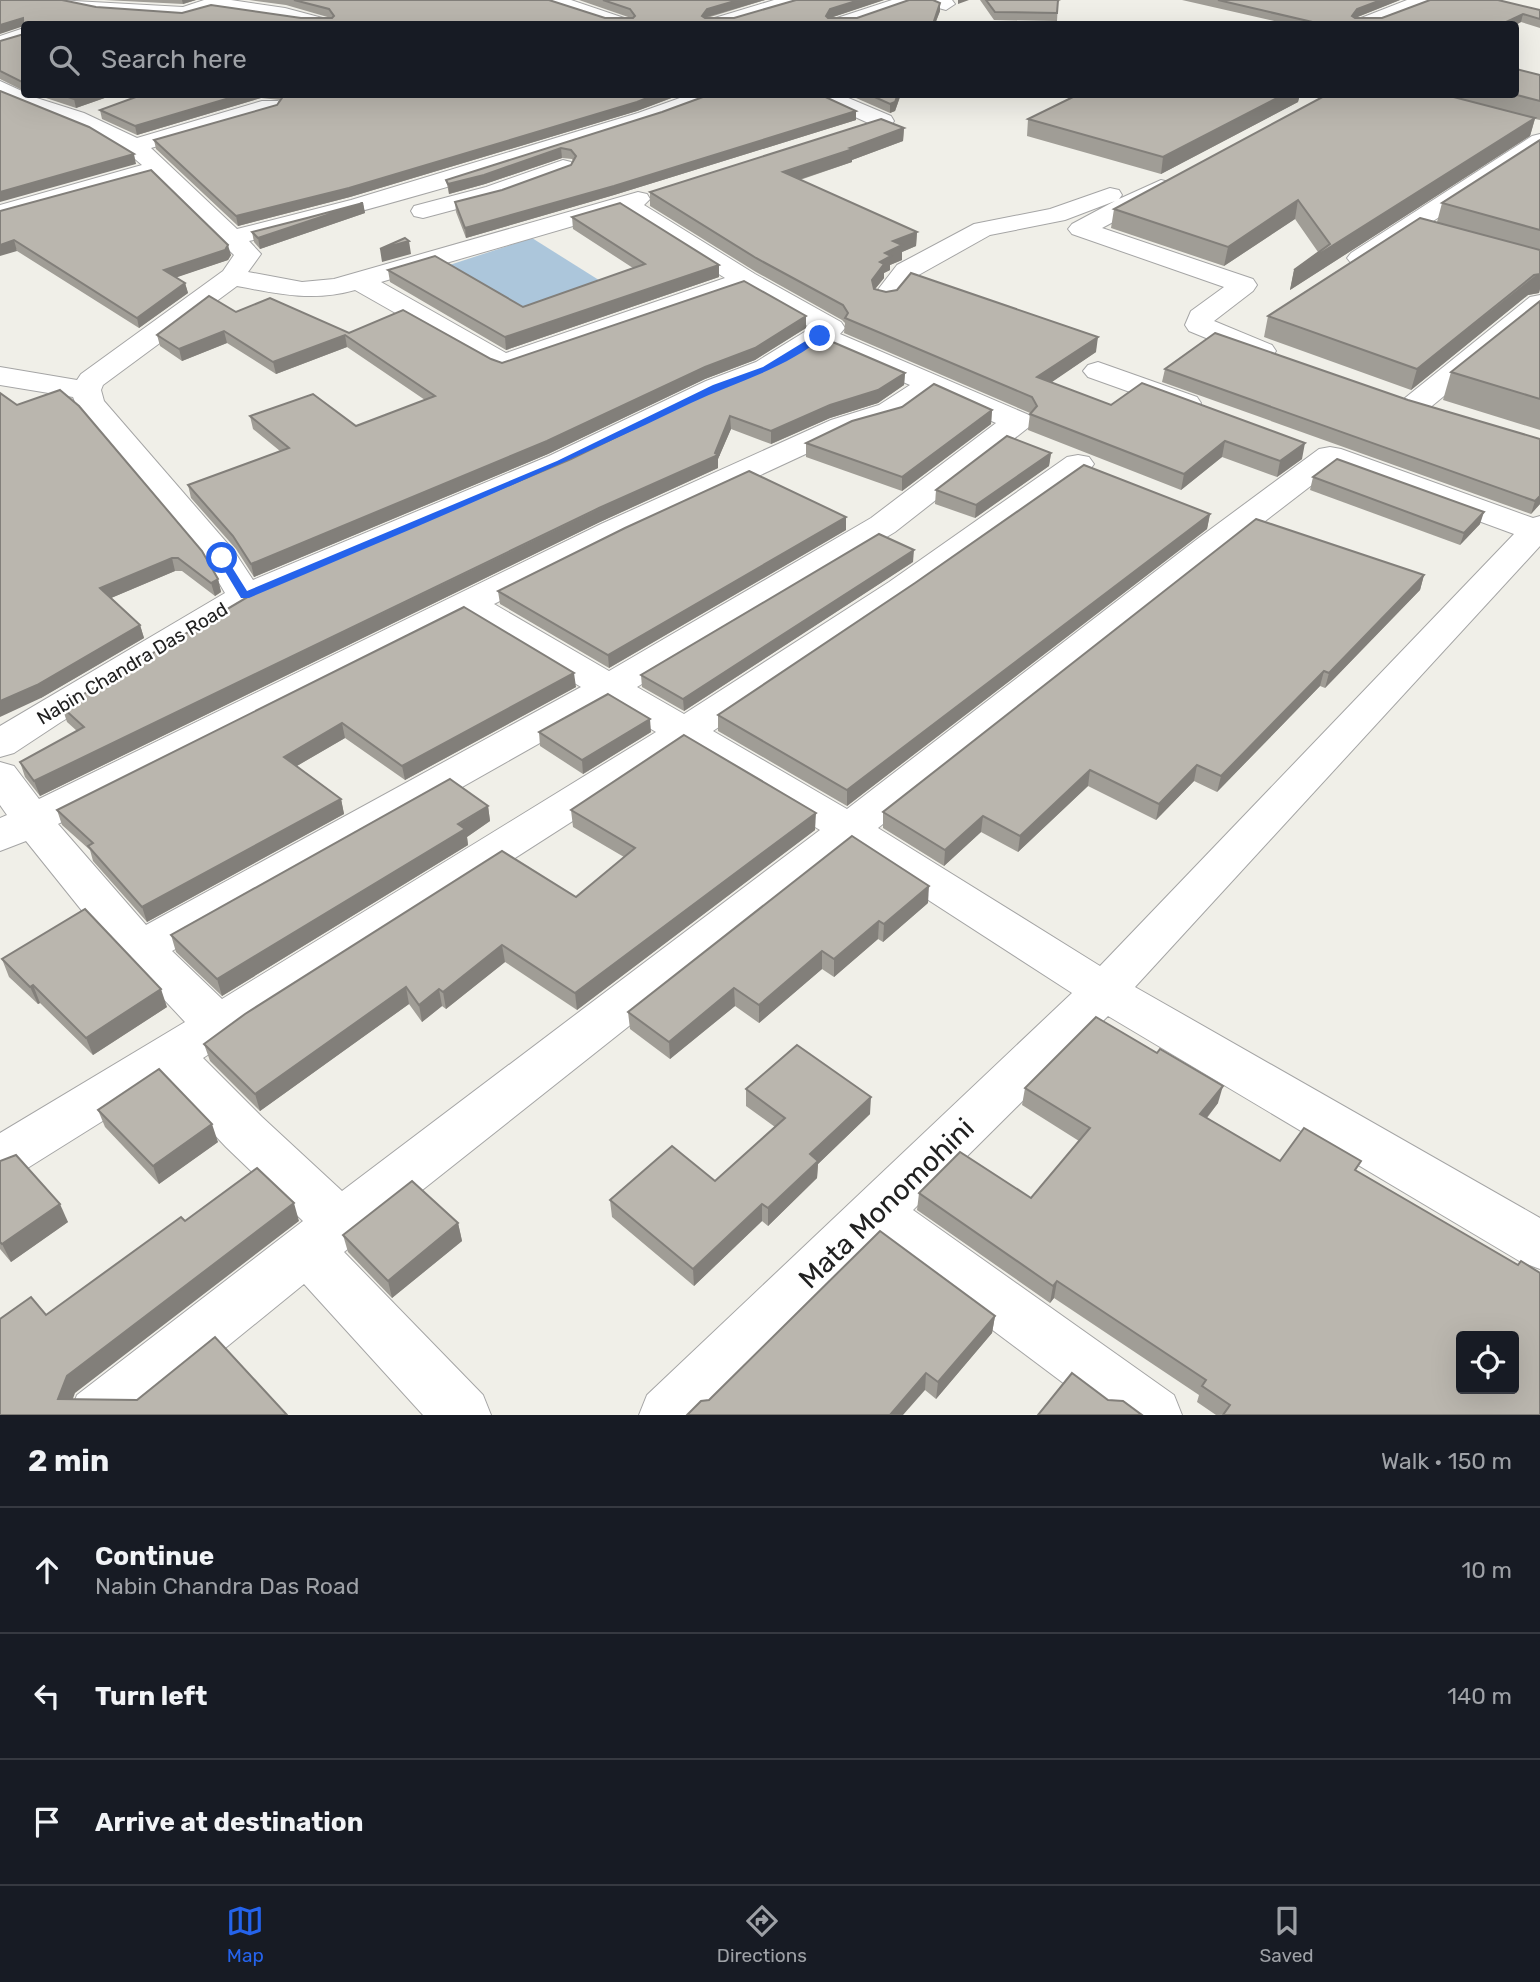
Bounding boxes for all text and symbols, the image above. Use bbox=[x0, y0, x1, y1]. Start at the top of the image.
search box bbox=[21, 21, 1519, 98]
icon: search bbox=[45, 41, 83, 79]
text: Search here bbox=[101, 44, 247, 75]
route end bbox=[804, 320, 835, 351]
route start bbox=[206, 542, 237, 573]
street label: Nabin Chandra Das Road bbox=[33, 597, 232, 730]
street label: Mata Monomohini bbox=[792, 1111, 981, 1295]
map controls bbox=[1456, 1331, 1519, 1394]
button: locate bbox=[1456, 1331, 1519, 1394]
text: 2 min bbox=[28, 1443, 109, 1479]
text: Walk · 150 m bbox=[1381, 1447, 1512, 1475]
text: Continue bbox=[95, 1541, 214, 1572]
icon: ahead bbox=[28, 1551, 66, 1589]
text: 10 m bbox=[1461, 1556, 1512, 1584]
text: Nabin Chandra Das Road bbox=[95, 1572, 359, 1600]
icon: left bbox=[28, 1677, 66, 1715]
text: Turn left bbox=[95, 1681, 207, 1712]
text: 140 m bbox=[1447, 1682, 1512, 1710]
icon: arrive bbox=[28, 1803, 66, 1841]
text: Arrive at destination bbox=[95, 1807, 363, 1838]
tab: Map bbox=[226, 1902, 264, 1967]
tab: Directions bbox=[717, 1902, 807, 1967]
tab: Saved bbox=[1259, 1902, 1314, 1967]

